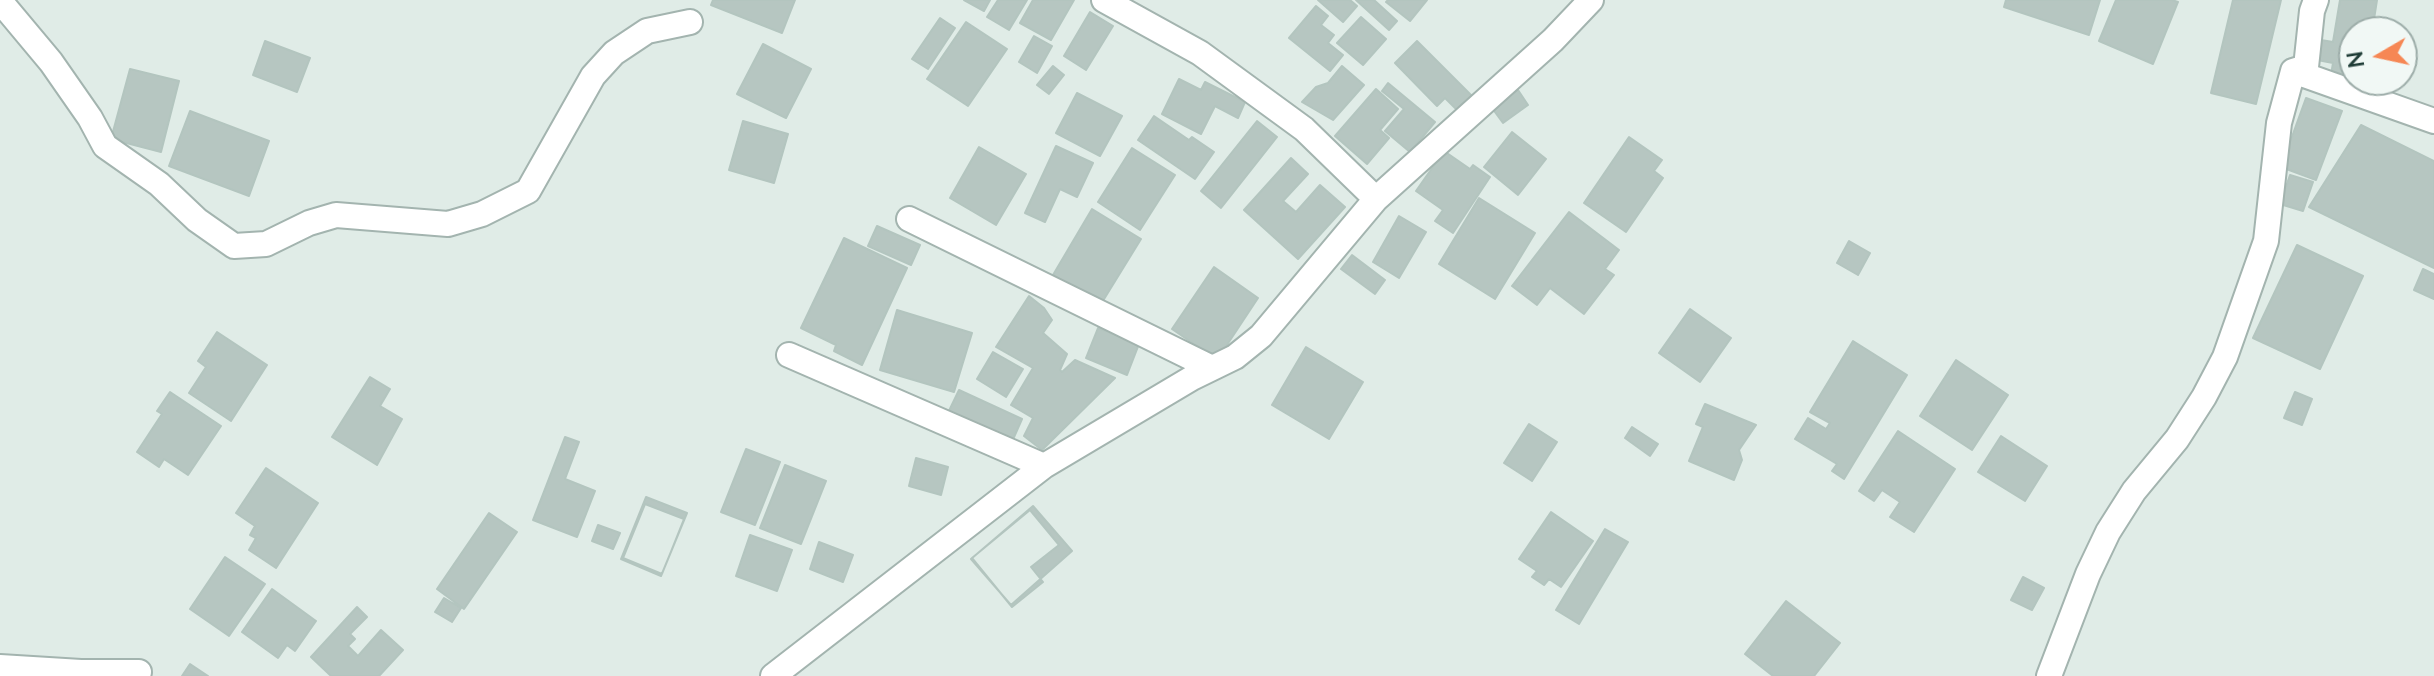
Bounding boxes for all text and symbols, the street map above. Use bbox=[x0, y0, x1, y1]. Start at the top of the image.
north arrow bbox=[2338, 16, 2418, 96]
text: N bbox=[2340, 49, 2372, 70]

